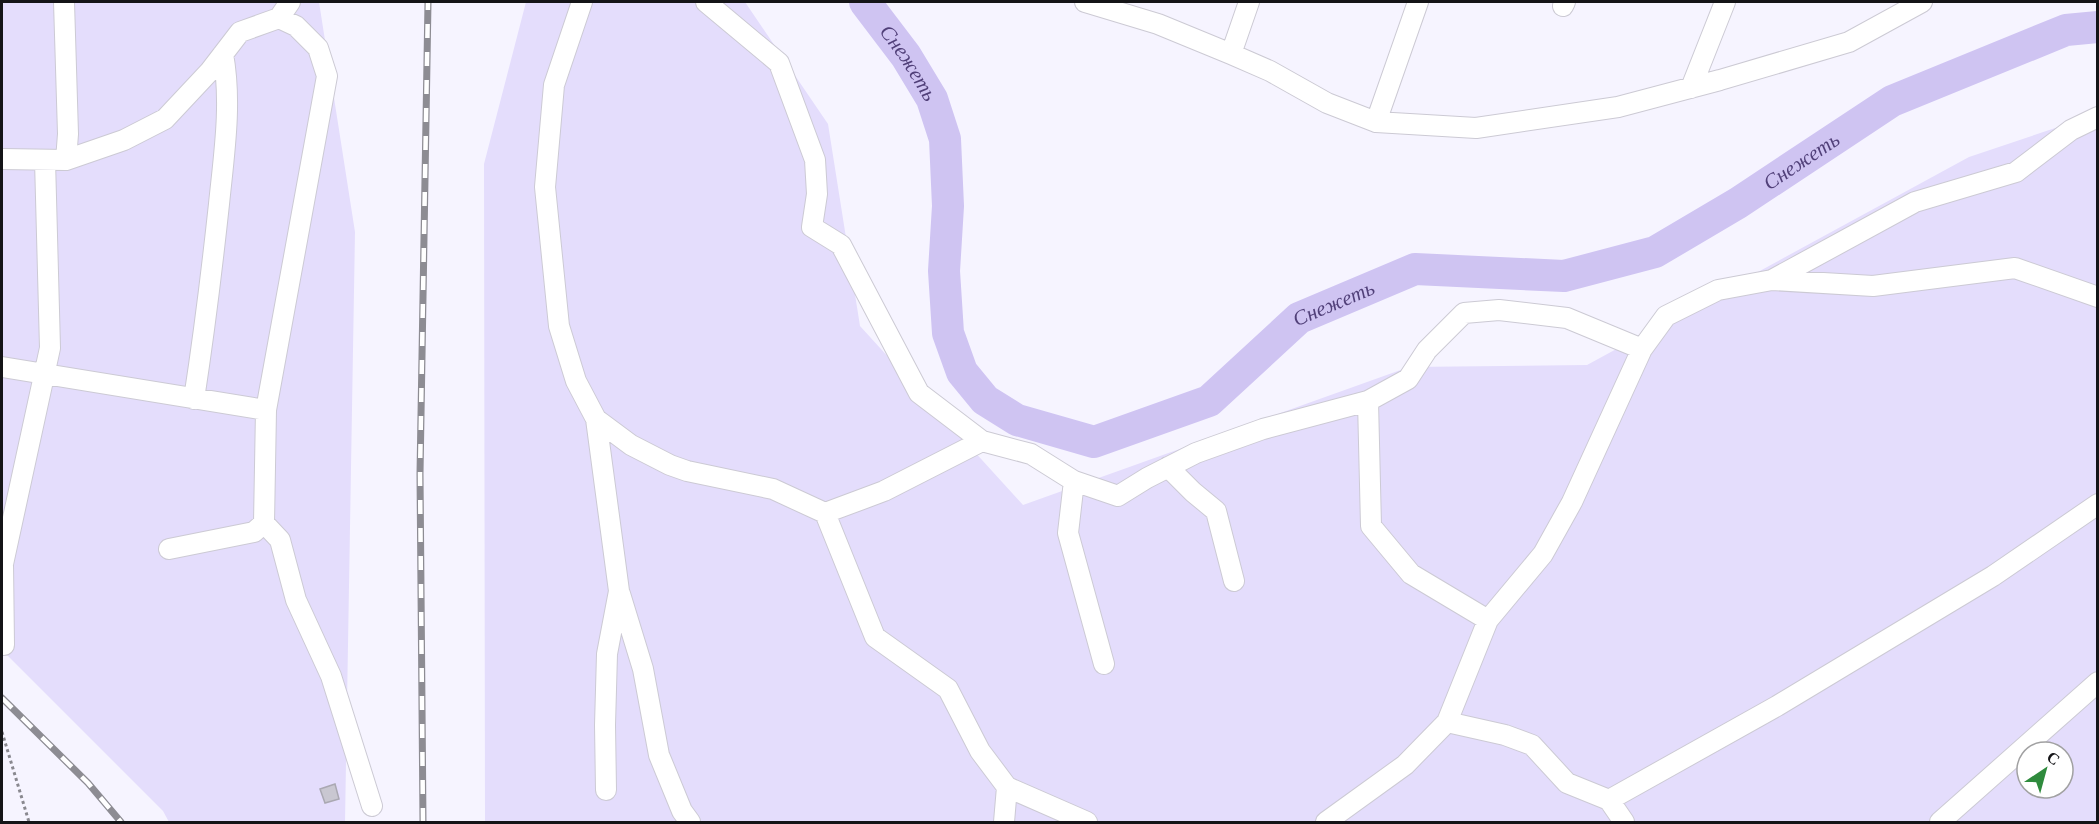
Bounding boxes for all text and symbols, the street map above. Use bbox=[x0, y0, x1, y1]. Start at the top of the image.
water label: Снежеть bbox=[875, 20, 942, 105]
water label: Снежеть bbox=[1759, 127, 1844, 195]
water label: Снежеть bbox=[1289, 276, 1378, 331]
north arrow bbox=[2015, 740, 2075, 800]
text: С bbox=[2044, 748, 2063, 769]

